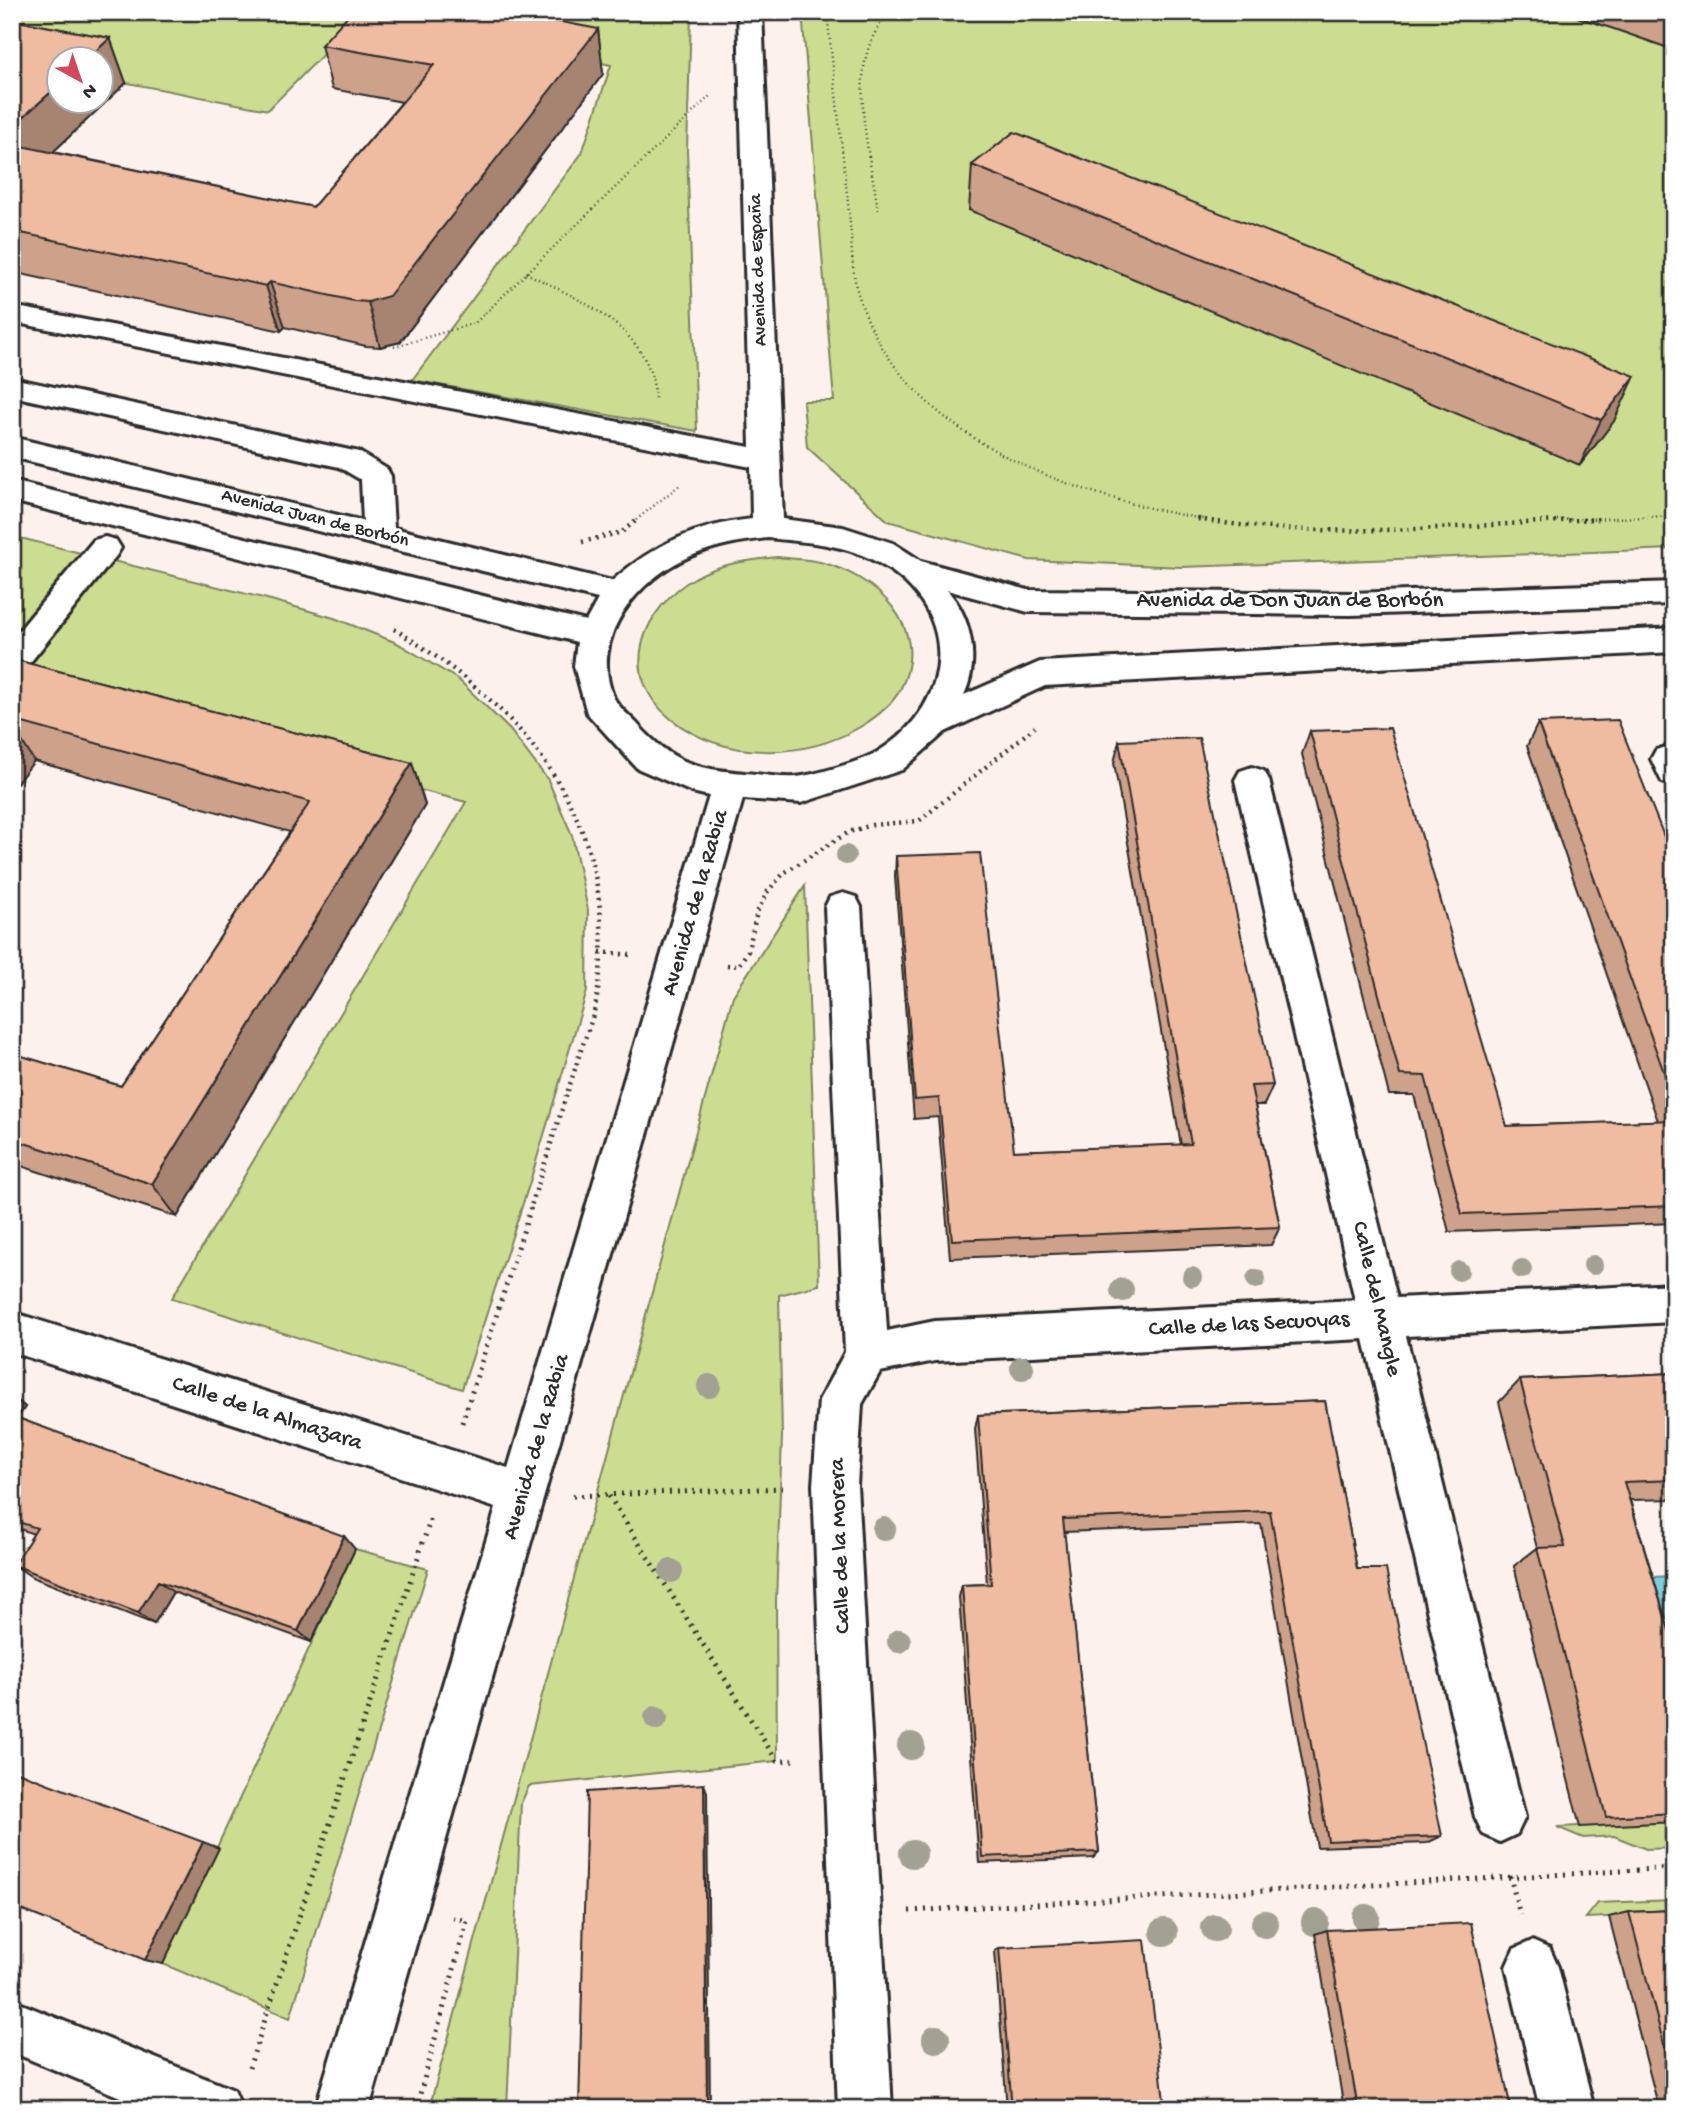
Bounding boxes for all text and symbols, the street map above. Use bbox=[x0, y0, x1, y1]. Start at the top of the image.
north arrow bbox=[46, 46, 116, 116]
text: N bbox=[77, 78, 101, 103]
street label: Avenida de España bbox=[745, 192, 773, 347]
street label: Avenida Juan de Borbón bbox=[219, 485, 411, 553]
street label: Avenida de Don Juan de Borbón bbox=[1136, 588, 1444, 615]
street label: Avenida de la Rabia bbox=[657, 806, 736, 999]
street label: Calle del Mangle bbox=[1345, 1219, 1407, 1380]
street label: Calle de las Secuoyas bbox=[1148, 1306, 1351, 1344]
street label: Avenida de la Rabia bbox=[498, 1350, 577, 1543]
street label: Calle de la Almazara bbox=[169, 1371, 367, 1458]
street label: Calle de la Morera bbox=[824, 1457, 858, 1634]

